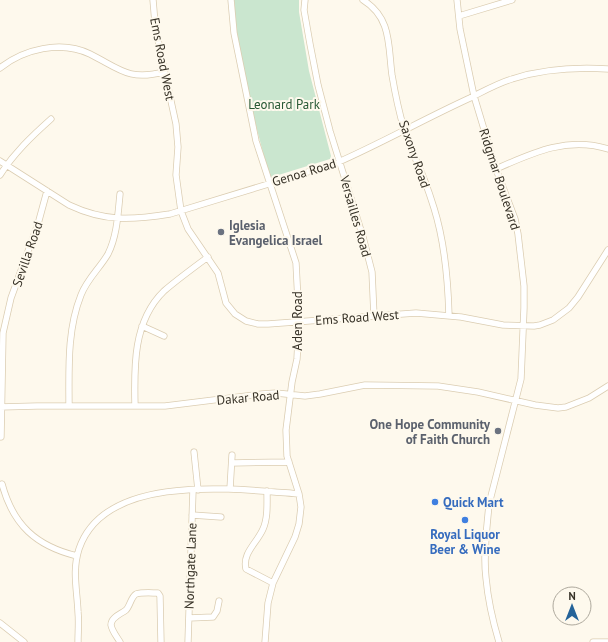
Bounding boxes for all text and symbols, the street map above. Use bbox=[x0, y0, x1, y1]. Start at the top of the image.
street label: Ems Road West bbox=[146, 16, 179, 102]
park label: Leonard Park bbox=[248, 96, 321, 113]
street label: Saxony Road bbox=[395, 118, 434, 190]
street label: Ridgmar Boulevard bbox=[475, 126, 524, 232]
street label: Genoa Road bbox=[270, 155, 338, 190]
street label: Versailles Road bbox=[336, 173, 375, 259]
place label: Iglesia Evangelica Israel bbox=[229, 217, 323, 249]
street label: Sevilla Road bbox=[8, 219, 47, 289]
marker: Iglesia Evangelica Israel bbox=[216, 227, 226, 237]
street label: Aden Road bbox=[289, 291, 306, 351]
street label: Ems Road West bbox=[315, 306, 400, 329]
street label: Dakar Road bbox=[216, 386, 280, 409]
place label: One Hope Community of Faith Church bbox=[369, 416, 491, 448]
marker: One Hope Community of Faith Church bbox=[493, 426, 503, 436]
place label: Quick Mart bbox=[443, 494, 504, 511]
marker: Quick Mart bbox=[430, 497, 440, 507]
marker: Royal Liquor Beer & Wine bbox=[460, 515, 470, 525]
street label: Northgate Lane bbox=[180, 523, 201, 610]
place label: Royal Liquor Beer & Wine bbox=[430, 526, 501, 558]
north arrow bbox=[552, 586, 592, 626]
text: N bbox=[568, 589, 576, 603]

